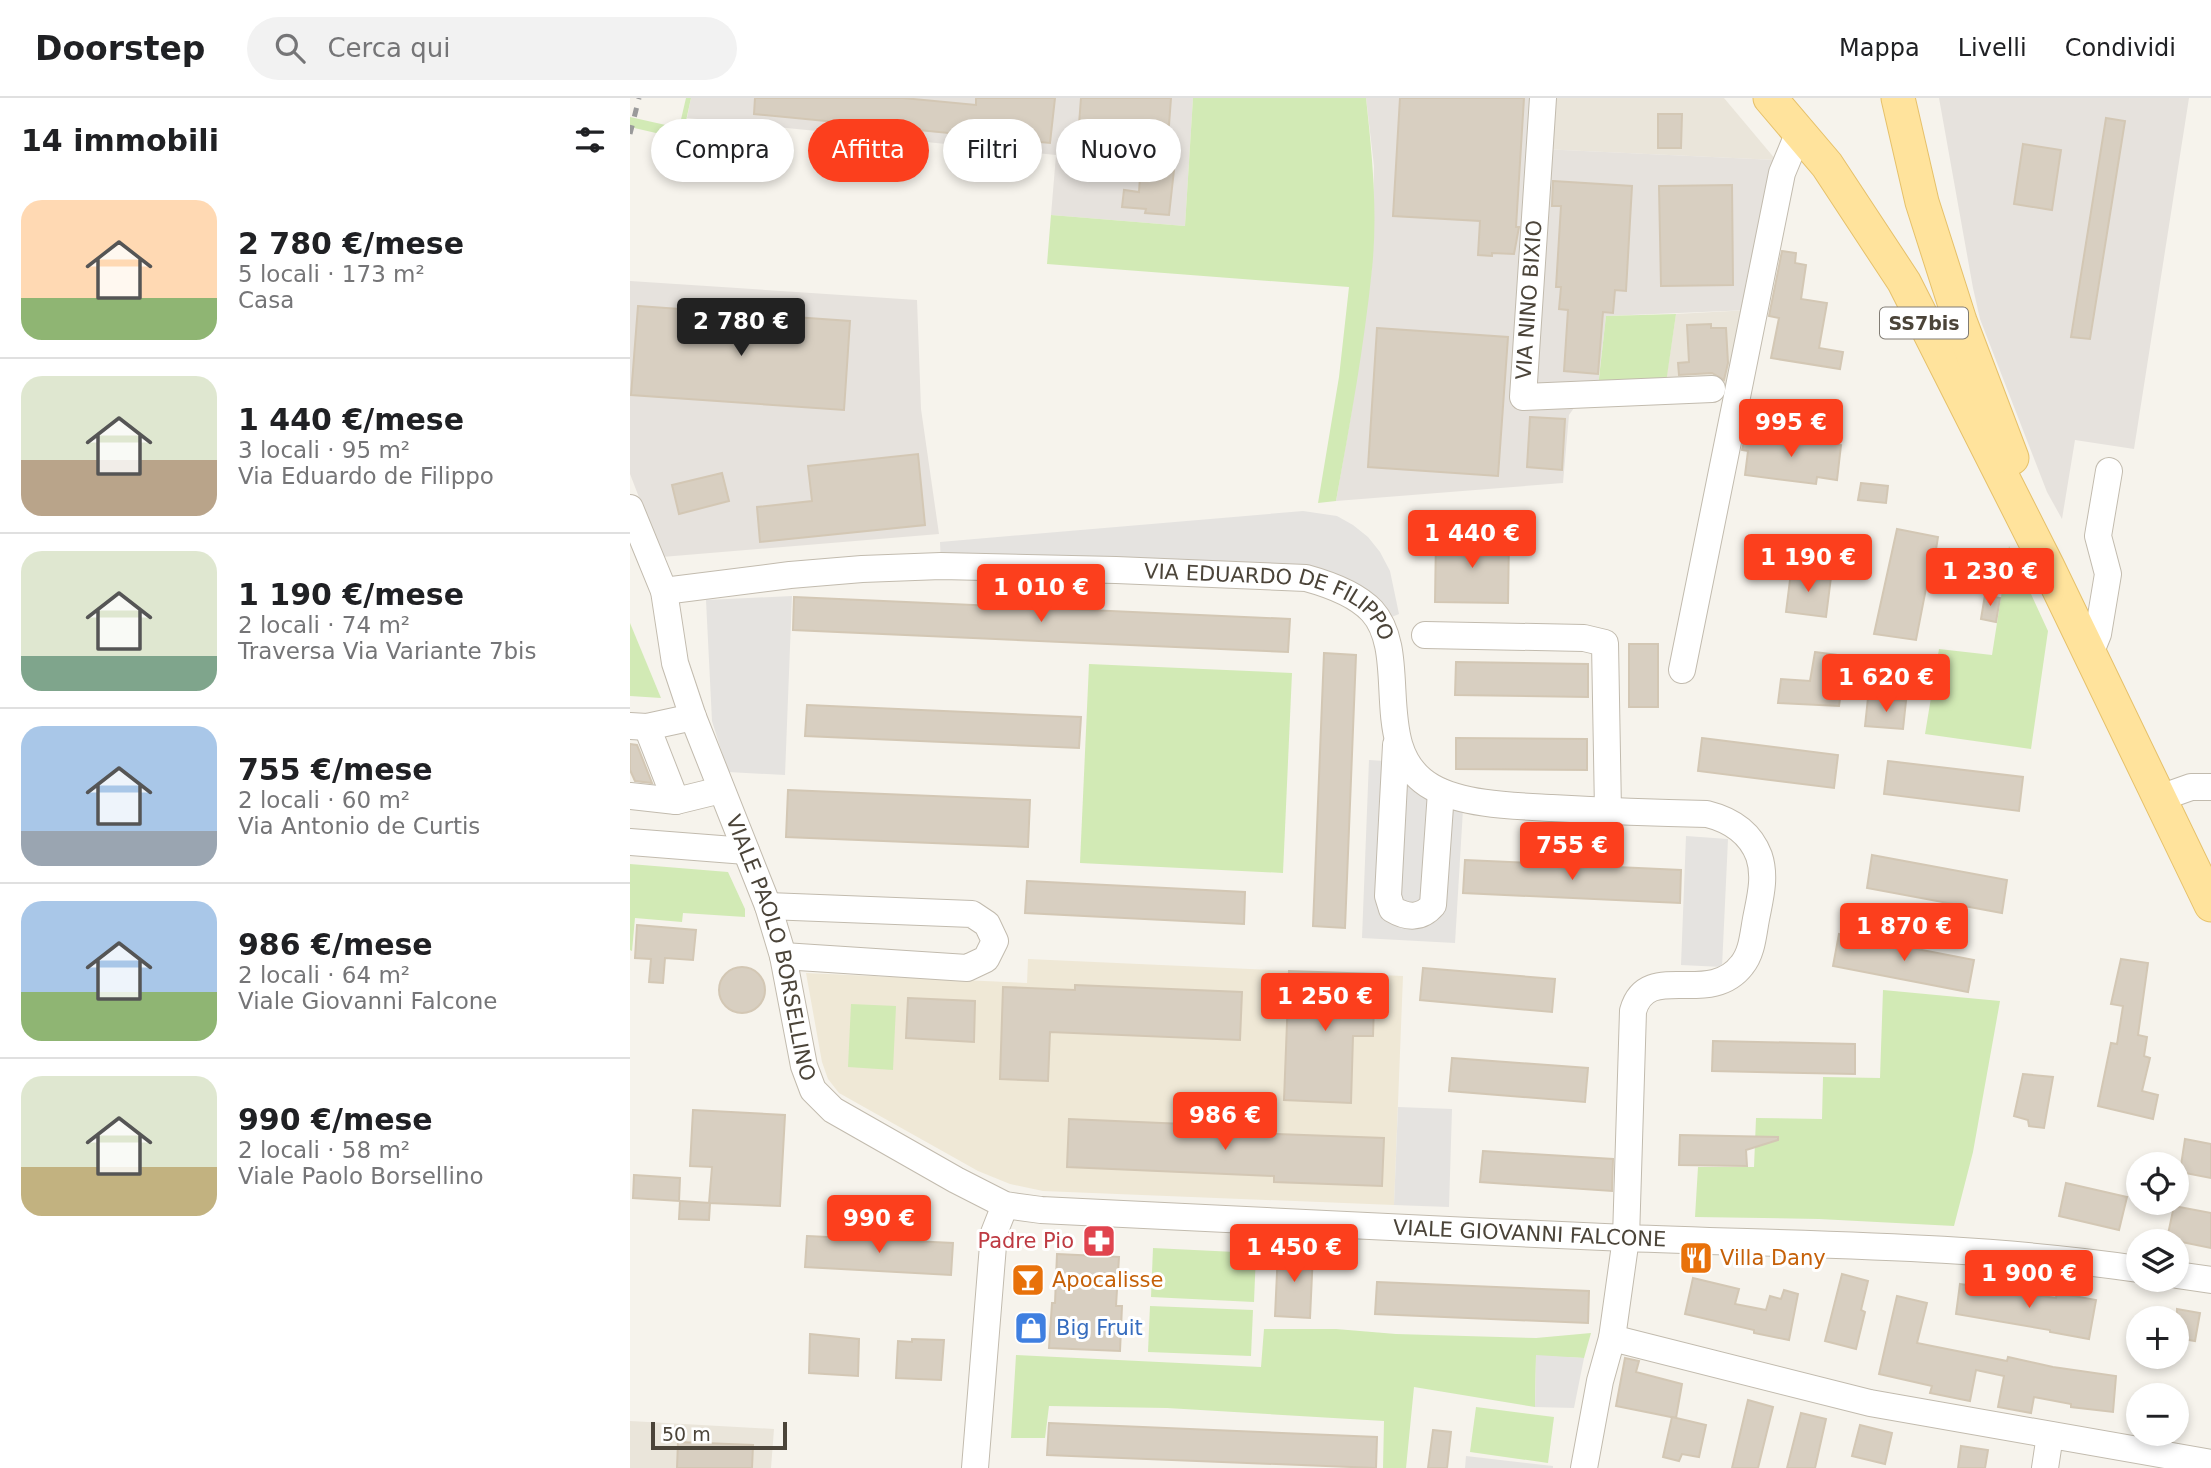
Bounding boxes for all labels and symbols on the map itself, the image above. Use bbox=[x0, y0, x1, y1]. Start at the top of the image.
street label: VIA NINO BIXIO bbox=[1511, 219, 1547, 381]
pin: 2 780 € bbox=[676, 299, 806, 358]
road number: SS7bis bbox=[1880, 308, 1968, 339]
pin: 995 € bbox=[1742, 400, 1840, 459]
pin: 1 440 € bbox=[1407, 510, 1537, 570]
pin: 1 190 € bbox=[1743, 534, 1873, 594]
pin: 1 230 € bbox=[1925, 548, 2055, 608]
street label: VIA EDUARDO DE FILIPPO bbox=[1144, 559, 1398, 644]
pin: 1 010 € bbox=[976, 564, 1106, 624]
pin: 1 620 € bbox=[1821, 654, 1951, 714]
street label: VIALE PAOLO BORSELLINO bbox=[721, 811, 821, 1084]
pin: 755 € bbox=[1523, 822, 1621, 882]
pin: 1 870 € bbox=[1839, 904, 1969, 963]
pin: 1 250 € bbox=[1260, 974, 1390, 1033]
pin: 986 € bbox=[1176, 1093, 1274, 1152]
pin: 990 € bbox=[830, 1196, 928, 1255]
street label: VIALE GIOVANNI FALCONE bbox=[1393, 1215, 1667, 1252]
pharmacy icon: Padre Pio bbox=[1080, 1222, 1118, 1260]
pin: 1 450 € bbox=[1229, 1224, 1359, 1284]
place label: Padre Pio bbox=[977, 1229, 1074, 1253]
restaurant icon: Villa Dany bbox=[1677, 1239, 1715, 1277]
place label: Villa Dany bbox=[1720, 1246, 1826, 1270]
pin: 1 900 € bbox=[1964, 1250, 2094, 1310]
bar icon: Apocalisse bbox=[1009, 1261, 1047, 1299]
place label: Apocalisse bbox=[1052, 1268, 1163, 1292]
shop icon: Big Fruit bbox=[1012, 1309, 1050, 1347]
place label: Big Fruit bbox=[1056, 1316, 1143, 1340]
scale bar bbox=[651, 1419, 788, 1451]

